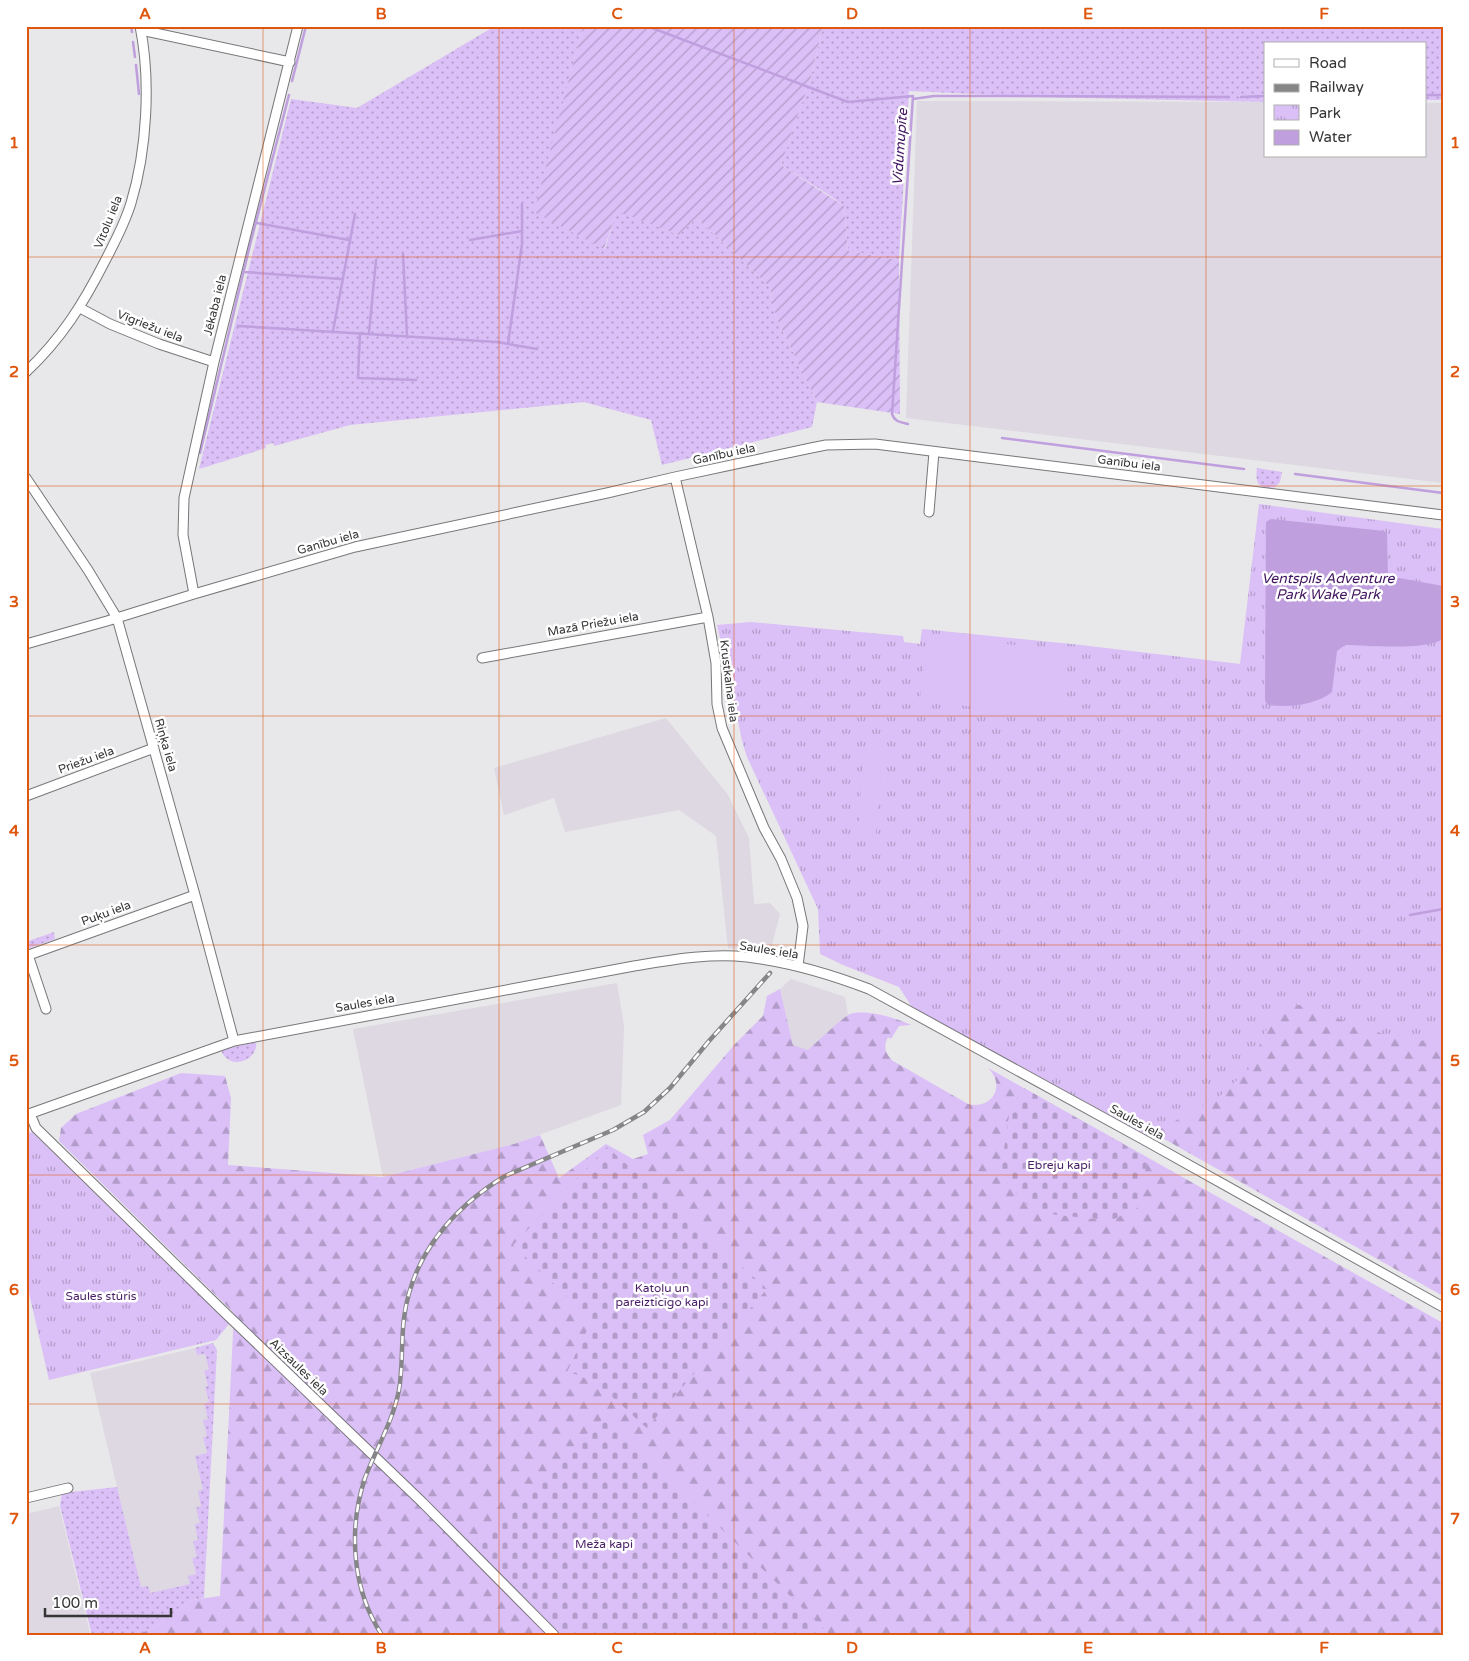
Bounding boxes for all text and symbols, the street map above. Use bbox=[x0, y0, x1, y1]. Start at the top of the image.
text: A bbox=[139, 4, 151, 24]
text: B bbox=[375, 4, 387, 24]
text: C bbox=[611, 4, 623, 24]
text: D bbox=[846, 4, 858, 24]
text: E bbox=[1083, 4, 1093, 24]
text: F bbox=[1319, 4, 1329, 24]
legend bbox=[1264, 42, 1426, 158]
text: Road bbox=[1309, 54, 1347, 72]
text: Railway bbox=[1309, 78, 1364, 96]
text: Park bbox=[1309, 104, 1341, 122]
water label: Vidumupīte bbox=[889, 107, 911, 186]
text: Water bbox=[1309, 128, 1352, 146]
text: 1 bbox=[9, 133, 19, 153]
text: 1 bbox=[1450, 133, 1460, 153]
street label: Vītolu iela bbox=[91, 193, 125, 251]
street label: Jēkaba iela bbox=[201, 273, 229, 337]
street label: Vīgriežu iela bbox=[115, 307, 185, 345]
text: 2 bbox=[9, 362, 19, 382]
text: 2 bbox=[1450, 362, 1460, 382]
street label: Ganību iela bbox=[691, 441, 757, 467]
street label: Ganību iela bbox=[1097, 452, 1161, 474]
street label: Ganību iela bbox=[295, 527, 361, 557]
water label: Ventspils Adventure Park Wake Park bbox=[1261, 570, 1396, 603]
text: 3 bbox=[9, 592, 19, 612]
text: 3 bbox=[1450, 592, 1460, 612]
street label: Mazā Priežu iela bbox=[546, 609, 640, 639]
street label: Krustkalna iela bbox=[717, 639, 741, 723]
street label: Riņķa iela bbox=[152, 717, 180, 773]
street label: Priežu iela bbox=[56, 743, 116, 777]
text: 4 bbox=[9, 821, 19, 841]
text: 4 bbox=[1450, 821, 1460, 841]
street label: Puķu iela bbox=[79, 898, 133, 928]
street label: Saules iela bbox=[738, 938, 800, 962]
street label: Saules iela bbox=[334, 991, 396, 1015]
text: 5 bbox=[9, 1051, 19, 1071]
text: 5 bbox=[1450, 1051, 1460, 1071]
street label: Saules iela bbox=[1108, 1101, 1166, 1143]
park label: Ebreju kapi bbox=[1027, 1158, 1091, 1172]
text: 6 bbox=[9, 1280, 19, 1300]
text: 6 bbox=[1450, 1280, 1460, 1300]
park label: Katoļu un pareizticīgo kapi bbox=[615, 1281, 709, 1309]
park label: Saules stūris bbox=[65, 1289, 137, 1303]
street label: Aizsaules iela bbox=[267, 1336, 331, 1398]
text: 7 bbox=[9, 1509, 19, 1529]
text: 7 bbox=[1450, 1509, 1460, 1529]
park label: Meža kapi bbox=[575, 1537, 633, 1551]
scale bar bbox=[45, 1586, 171, 1618]
text: 100 m bbox=[52, 1594, 98, 1612]
text: A bbox=[139, 1638, 151, 1658]
text: B bbox=[375, 1638, 387, 1658]
text: C bbox=[611, 1638, 623, 1658]
text: D bbox=[846, 1638, 858, 1658]
text: E bbox=[1083, 1638, 1093, 1658]
text: F bbox=[1319, 1638, 1329, 1658]

